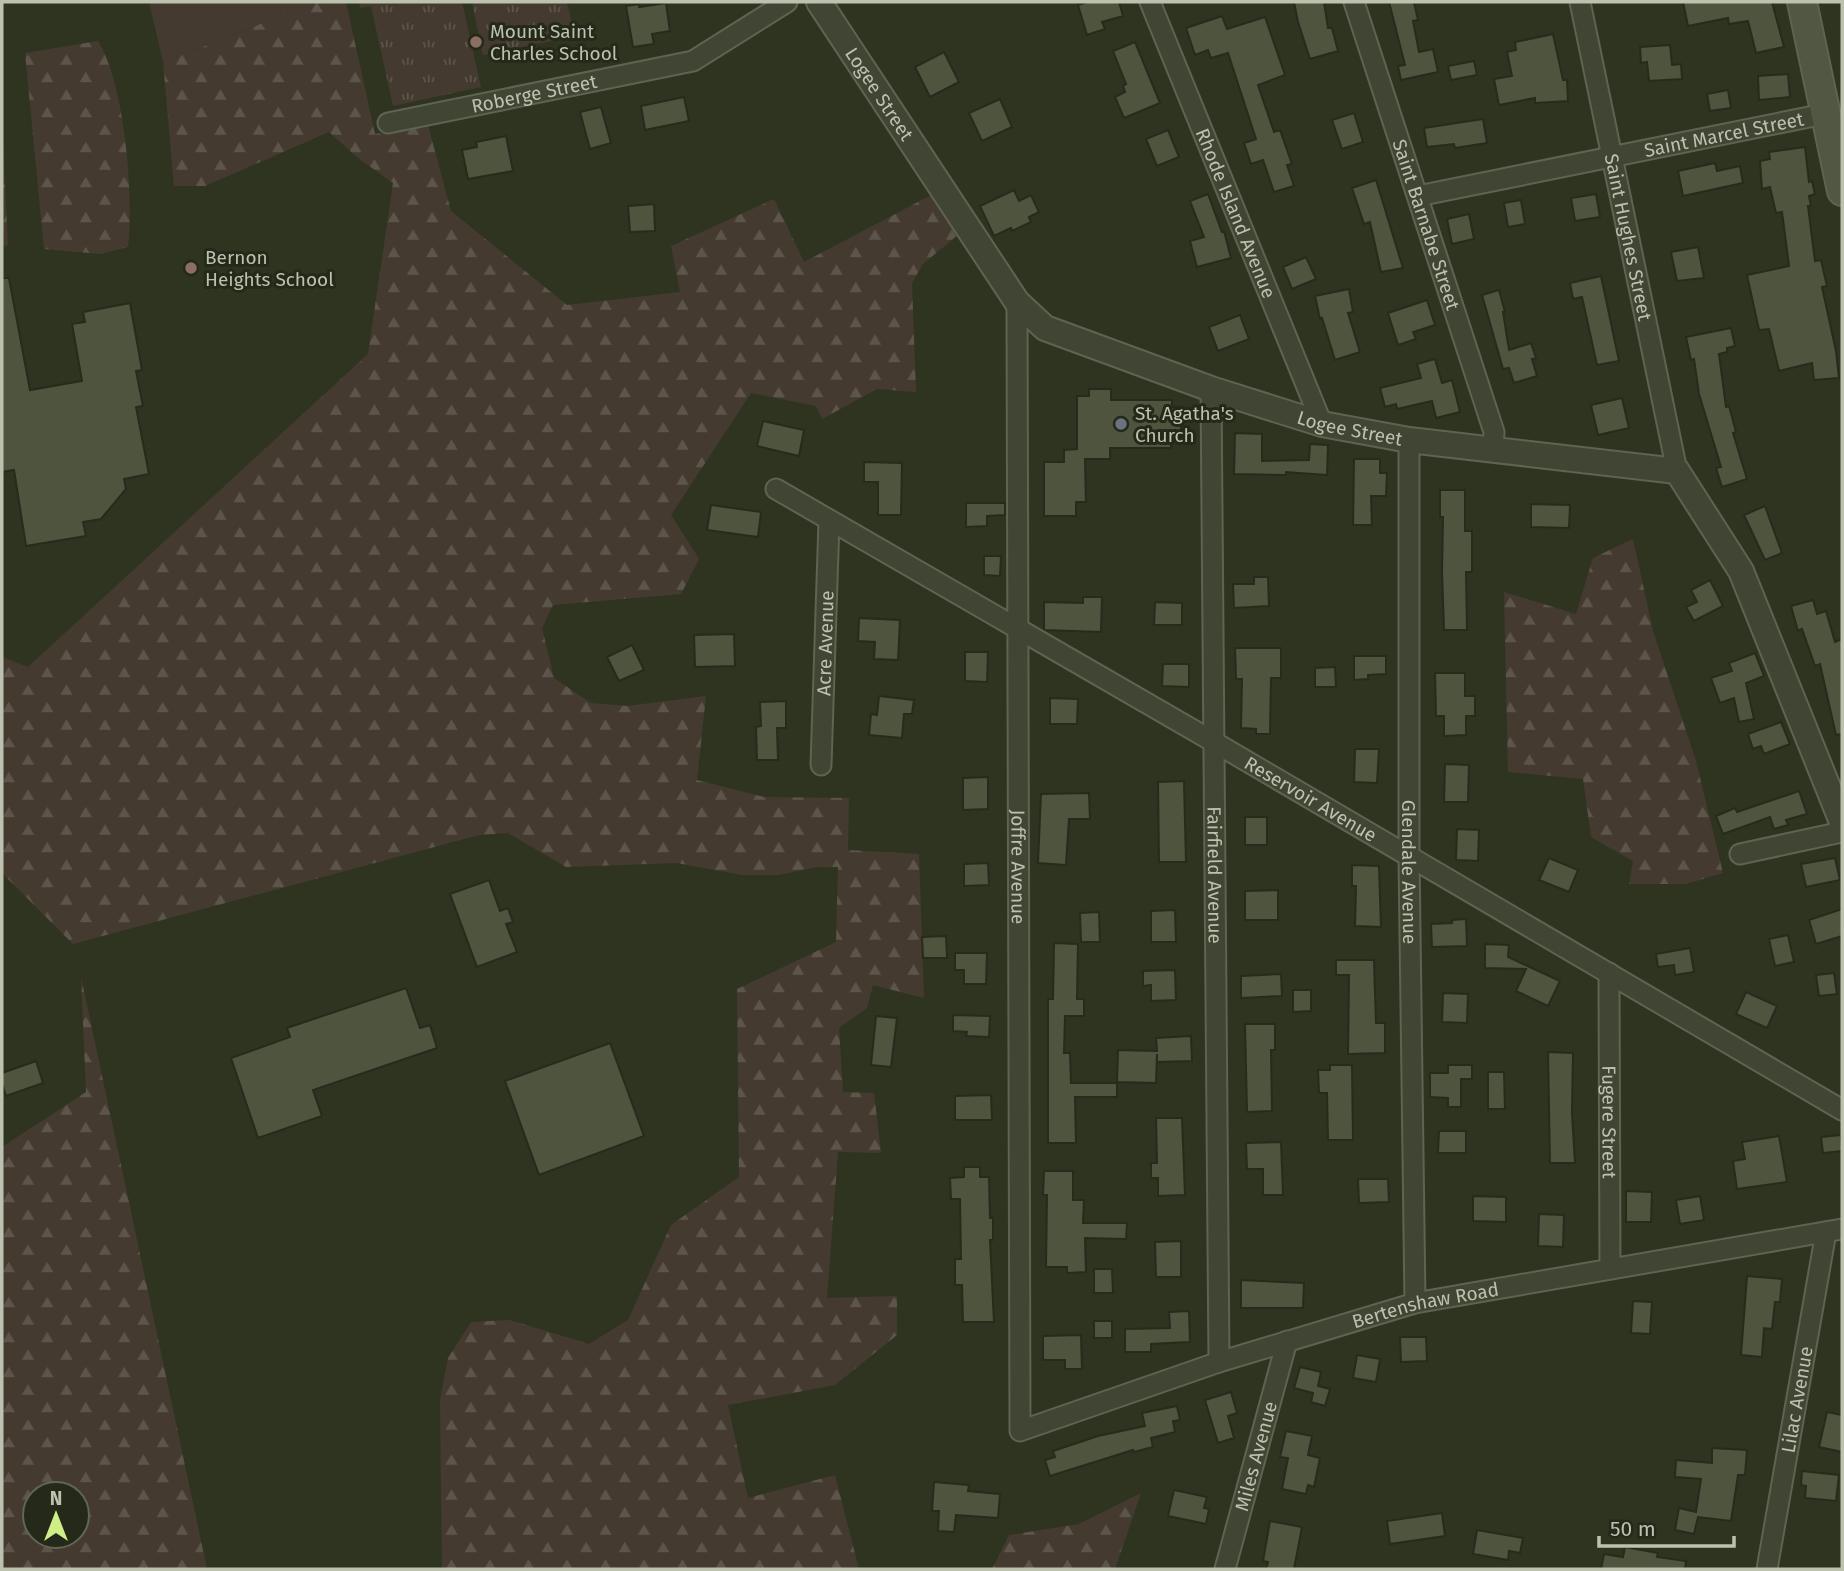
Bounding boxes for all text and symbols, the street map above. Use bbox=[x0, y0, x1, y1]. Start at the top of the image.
place label: Mount Saint Charles School bbox=[490, 20, 618, 65]
marker: Mount Saint Charles School bbox=[468, 34, 484, 50]
street label: Logee Street bbox=[841, 43, 919, 145]
street label: Roberge Street bbox=[469, 69, 599, 117]
street label: Saint Marcel Street bbox=[1642, 107, 1806, 162]
street label: Rhode Island Avenue bbox=[1191, 125, 1281, 302]
street label: Saint Barnabe Street bbox=[1388, 136, 1465, 313]
street label: Saint Hughes Street bbox=[1600, 151, 1657, 323]
place label: Bernon Heights School bbox=[205, 246, 334, 291]
marker: Bernon Heights School bbox=[183, 260, 199, 276]
place label: St. Agatha's Church bbox=[1135, 402, 1234, 447]
street label: Logee Street bbox=[1294, 405, 1404, 450]
marker: St. Agatha's Church bbox=[1113, 416, 1129, 432]
street label: Acre Avenue bbox=[812, 590, 838, 696]
street label: Reservoir Avenue bbox=[1241, 751, 1381, 846]
street label: Glendale Avenue bbox=[1398, 800, 1422, 944]
street label: Fairfield Avenue bbox=[1203, 806, 1227, 944]
street label: Joffre Avenue bbox=[1007, 810, 1030, 924]
street label: Fugere Street bbox=[1598, 1065, 1621, 1179]
street label: Bertenshaw Road bbox=[1349, 1277, 1500, 1333]
street label: Lilac Avenue bbox=[1776, 1344, 1817, 1455]
street label: Miles Avenue bbox=[1230, 1399, 1282, 1514]
north arrow bbox=[21, 1480, 91, 1550]
text: N bbox=[50, 1487, 62, 1510]
scale bar bbox=[1599, 1504, 1734, 1548]
text: 50 m bbox=[1610, 1516, 1656, 1542]

